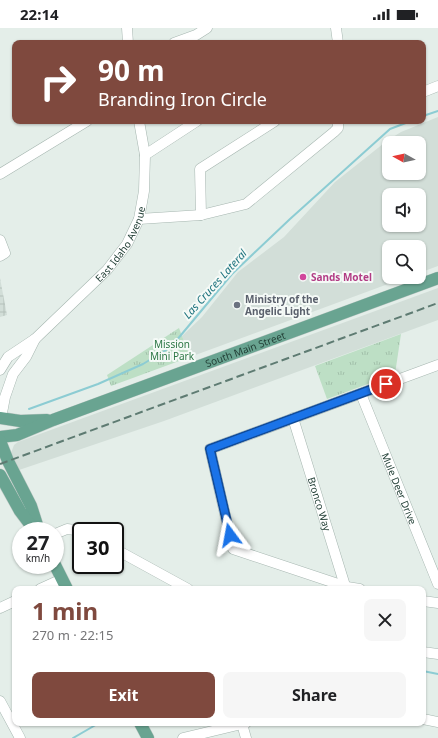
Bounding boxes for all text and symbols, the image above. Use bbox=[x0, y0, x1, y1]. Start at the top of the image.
text: 22:14 bbox=[20, 4, 59, 24]
text: 90 m bbox=[98, 51, 165, 89]
icon: right bbox=[32, 56, 84, 108]
text: Branding Iron Circle bbox=[98, 87, 267, 111]
north arrow bbox=[382, 136, 426, 180]
map controls bbox=[382, 136, 426, 284]
button: sound bbox=[382, 188, 426, 232]
street label: East Idaho Avenue bbox=[92, 205, 148, 285]
button: search bbox=[382, 240, 426, 284]
water label: Las Cruces Lateral bbox=[180, 245, 251, 321]
place label: Sands Motel bbox=[311, 270, 372, 284]
marker: Sands Motel bbox=[298, 272, 308, 282]
place label: Ministry of the Angelic Light bbox=[245, 292, 319, 318]
marker: Ministry of the Angelic Light bbox=[232, 300, 242, 310]
street label: South Main Street bbox=[203, 328, 288, 370]
park label: Mission Mini Park bbox=[150, 337, 195, 363]
pin bbox=[369, 367, 403, 401]
icon: arrive bbox=[375, 373, 397, 395]
street label: Mule Deer Drive bbox=[379, 451, 420, 527]
street label: Bronco Way bbox=[305, 475, 335, 534]
position arrow bbox=[209, 514, 251, 556]
speed limit sign: 30 bbox=[72, 522, 124, 574]
text: 27 bbox=[27, 529, 49, 556]
text: km/h bbox=[26, 551, 50, 565]
text: 1 min bbox=[32, 594, 98, 627]
button: close bbox=[364, 599, 406, 641]
text: 270 m · 22:15 bbox=[32, 626, 113, 644]
button: Exit bbox=[32, 672, 215, 718]
button: Share bbox=[223, 672, 406, 718]

